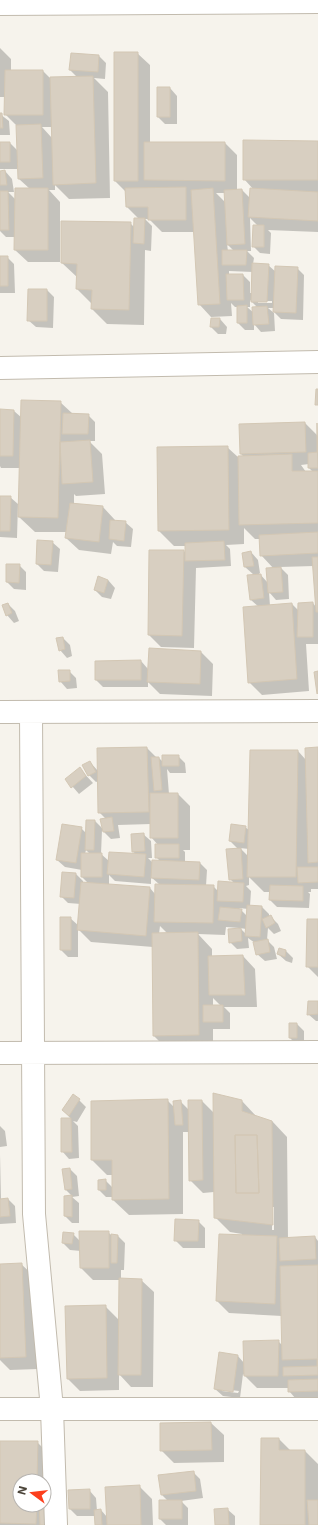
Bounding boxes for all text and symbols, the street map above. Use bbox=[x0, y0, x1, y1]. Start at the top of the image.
north arrow bbox=[12, 1473, 52, 1513]
text: N bbox=[14, 1485, 30, 1496]

